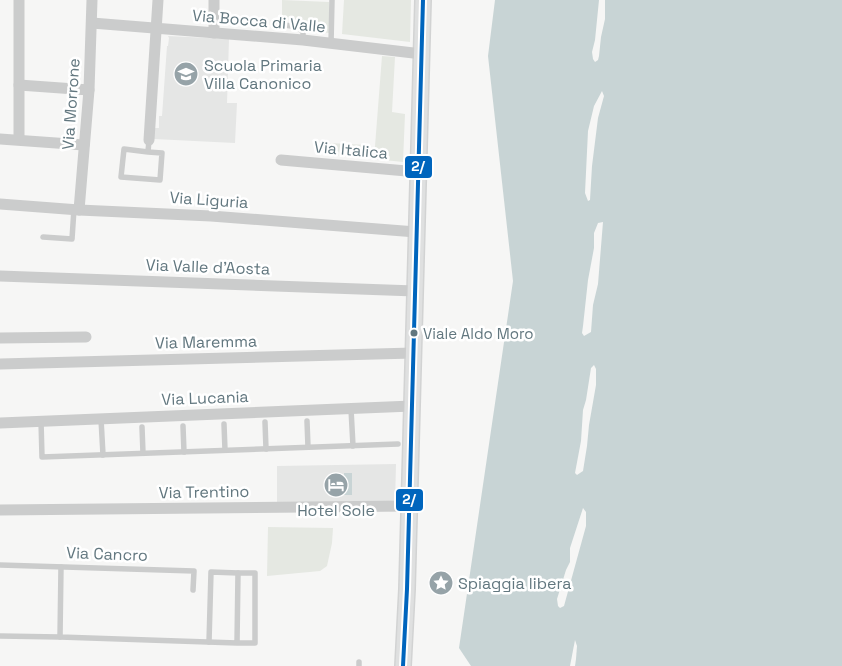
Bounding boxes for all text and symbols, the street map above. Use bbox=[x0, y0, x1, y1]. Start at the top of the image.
street label: Via Bocca di Valle bbox=[191, 5, 327, 37]
place label: Scuola Primaria Villa Canonico bbox=[204, 55, 322, 94]
street label: Via Morrone bbox=[57, 57, 85, 151]
school or university icon: Scuola Primaria Villa Canonico bbox=[173, 61, 199, 87]
street label: Via Italica bbox=[313, 136, 389, 164]
line badge: 2/ bbox=[404, 155, 433, 179]
text: 2/ bbox=[411, 157, 425, 175]
street label: Via Liguria bbox=[169, 187, 249, 213]
street label: Via Valle d'Aosta bbox=[145, 254, 271, 280]
place label: Viale Aldo Moro bbox=[423, 324, 534, 343]
marker: Viale Aldo Moro bbox=[409, 328, 419, 338]
street label: Via Maremma bbox=[155, 331, 257, 353]
street label: Via Lucania bbox=[161, 386, 249, 410]
hotel icon: Hotel Sole bbox=[323, 472, 349, 498]
street label: Via Trentino bbox=[158, 481, 250, 503]
line badge: 2/ bbox=[395, 488, 424, 512]
text: 2/ bbox=[402, 490, 416, 508]
place label: Hotel Sole bbox=[297, 500, 375, 521]
street label: Via Cancro bbox=[66, 542, 148, 566]
place icon: Spiaggia libera bbox=[428, 570, 454, 596]
place label: Spiaggia libera bbox=[458, 573, 571, 594]

